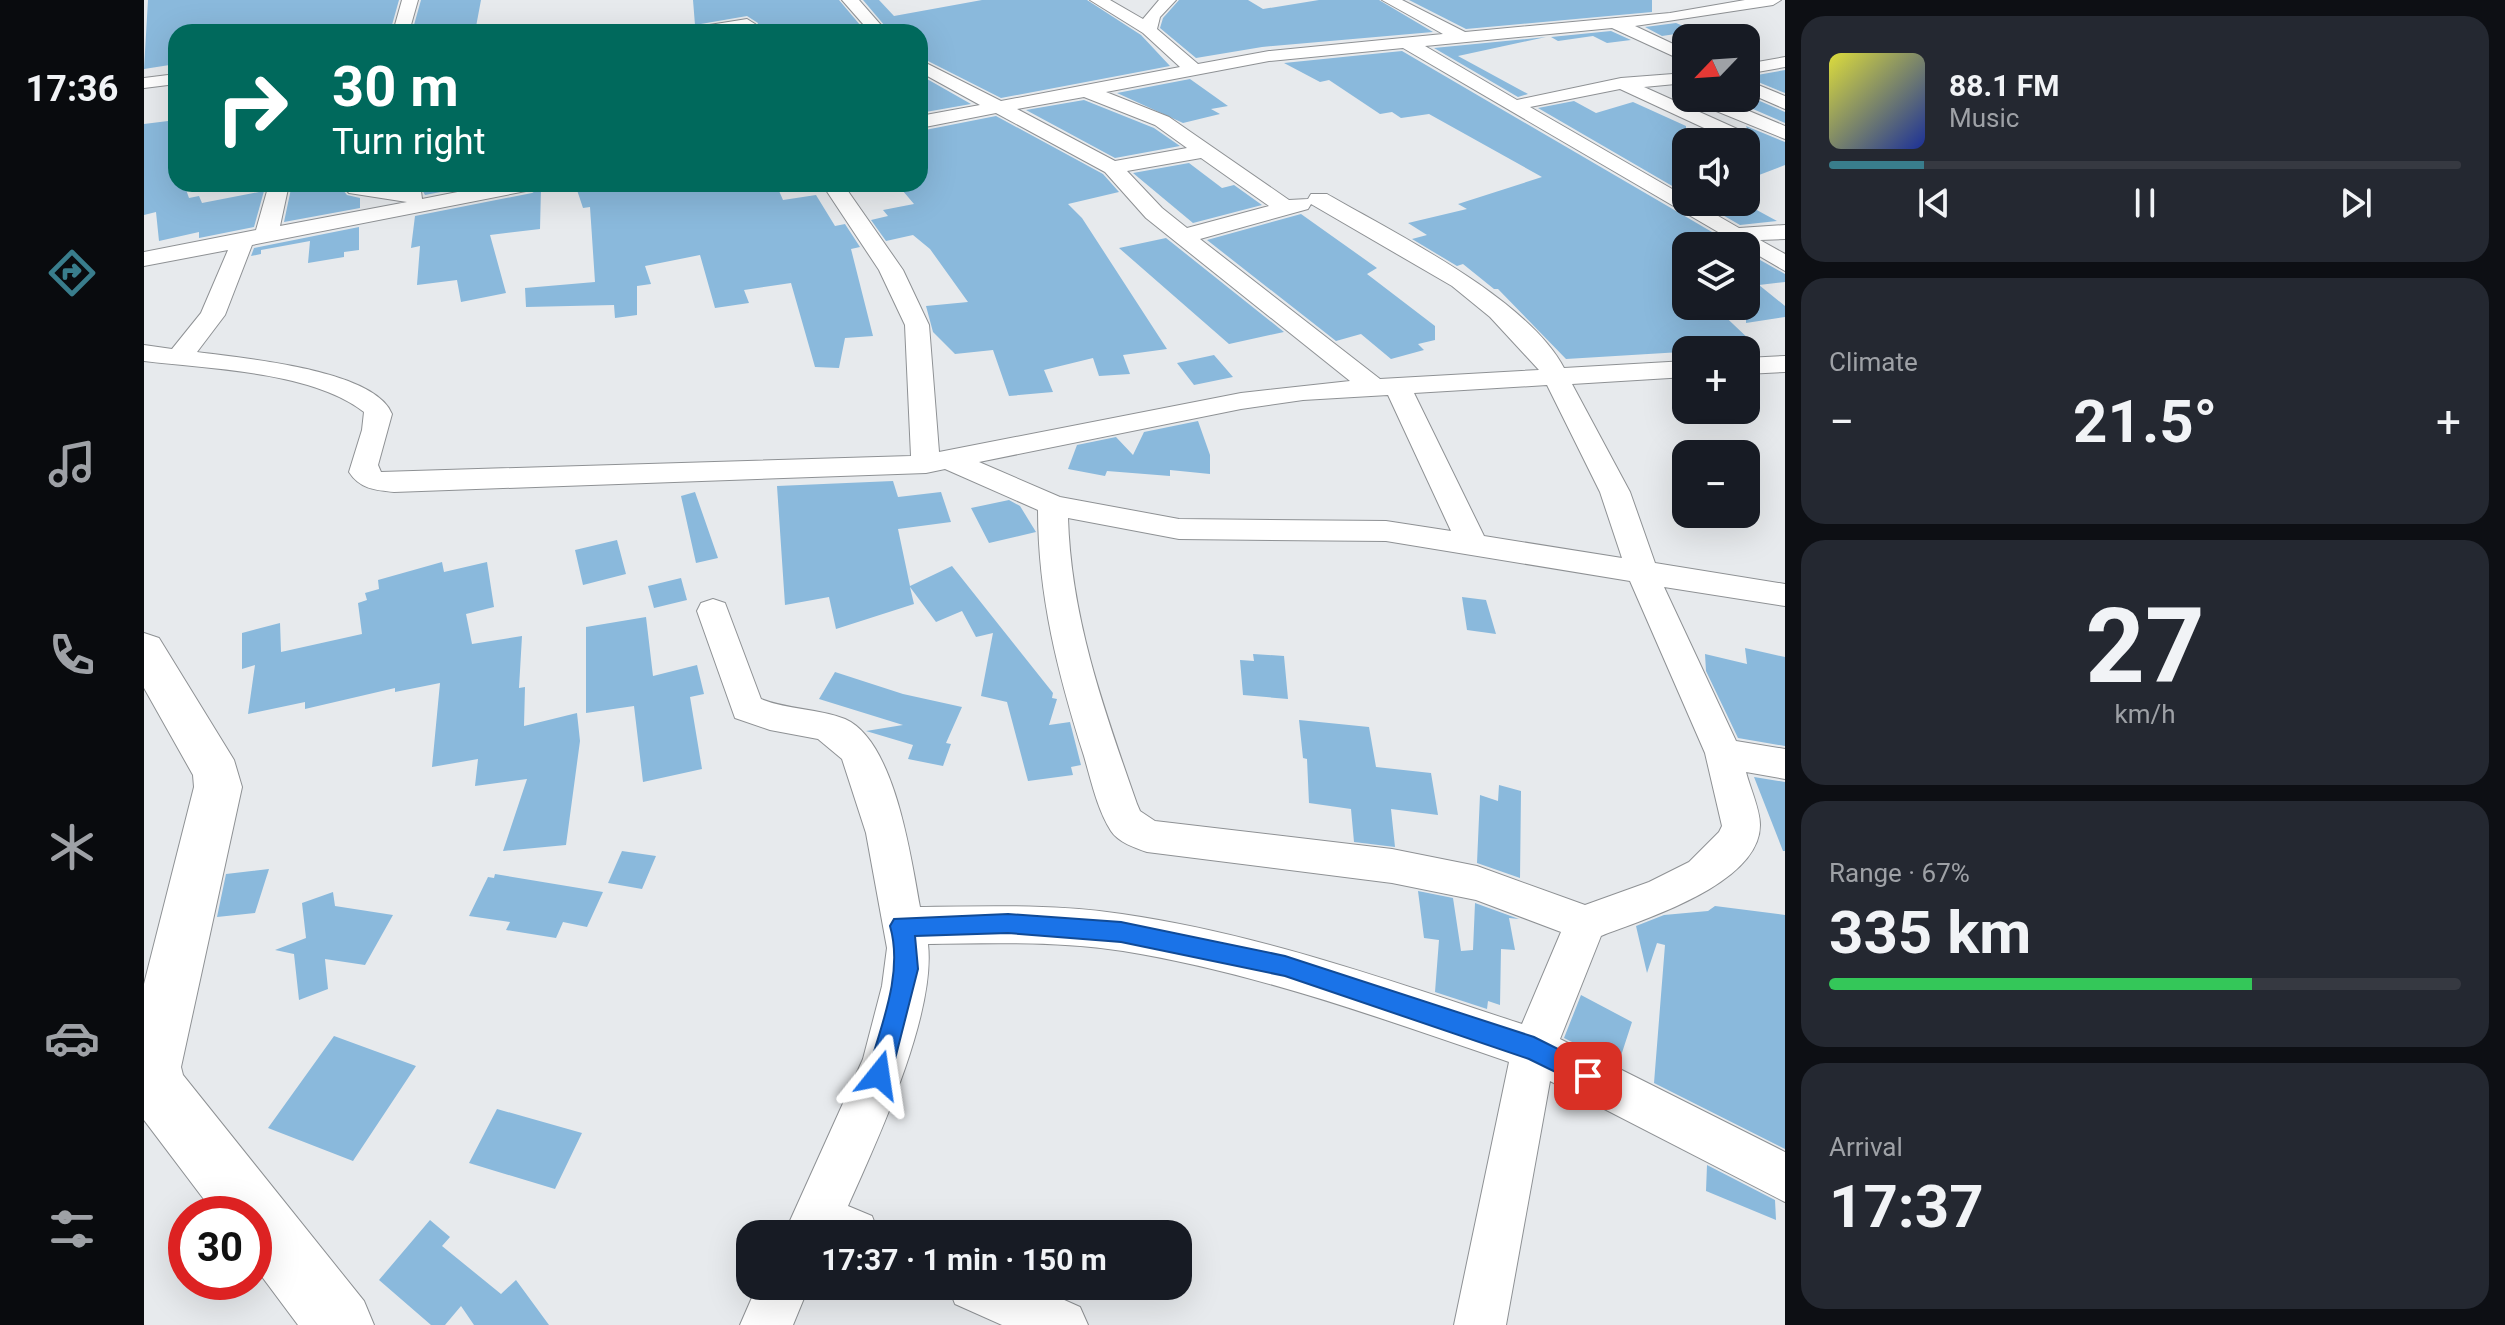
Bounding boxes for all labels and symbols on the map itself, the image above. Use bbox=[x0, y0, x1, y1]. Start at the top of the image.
north arrow bbox=[1672, 24, 1760, 112]
position arrow bbox=[837, 1033, 921, 1117]
pin bbox=[1554, 1042, 1622, 1110]
speed limit sign: 30 bbox=[168, 1196, 272, 1300]

